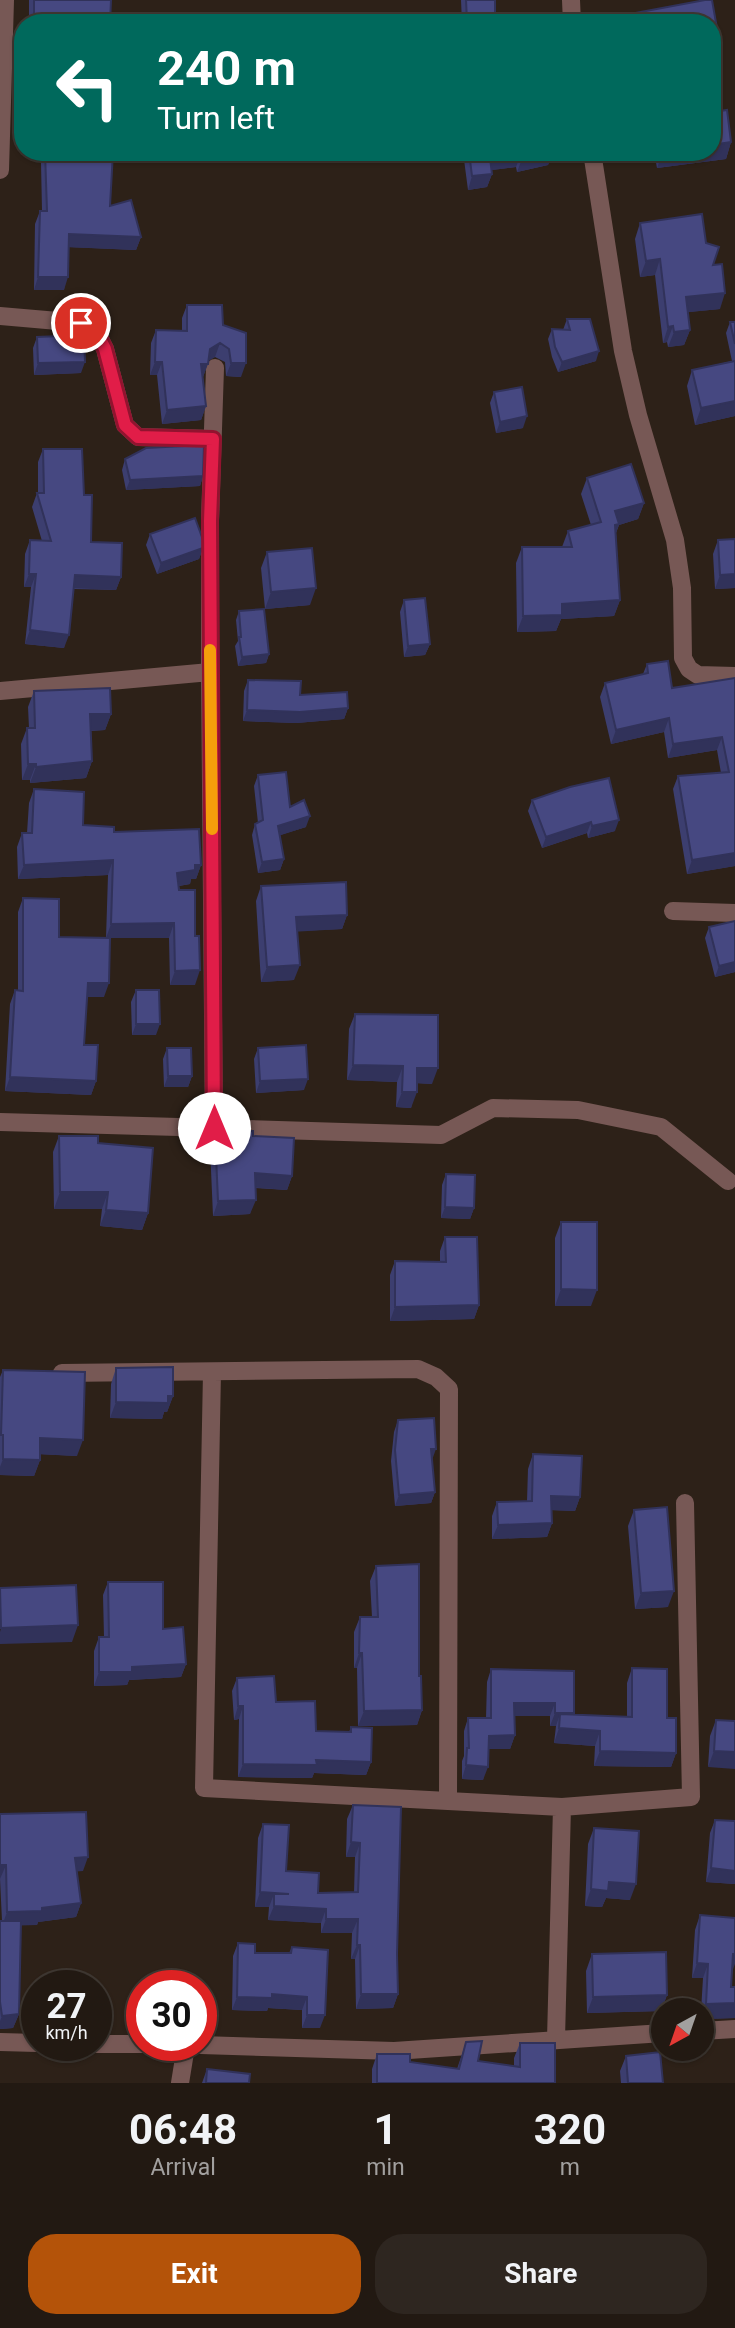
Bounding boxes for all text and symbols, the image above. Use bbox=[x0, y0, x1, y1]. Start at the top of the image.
text: 240 m bbox=[157, 40, 296, 97]
icon: left bbox=[42, 42, 133, 133]
text: Turn left bbox=[157, 99, 275, 137]
pin bbox=[51, 293, 111, 353]
icon: arrive bbox=[62, 304, 100, 342]
position arrow bbox=[177, 1091, 251, 1165]
speed limit sign: 30 bbox=[126, 1970, 217, 2061]
text: 27 bbox=[46, 1986, 87, 2027]
north arrow bbox=[651, 1998, 714, 2062]
map controls bbox=[651, 1998, 714, 2061]
text: km/h bbox=[45, 2022, 88, 2043]
text: 06:48 bbox=[129, 2105, 237, 2154]
text: 1 bbox=[373, 2105, 398, 2154]
text: 320 bbox=[534, 2105, 606, 2154]
text: Arrival bbox=[150, 2154, 216, 2181]
text: min bbox=[366, 2154, 405, 2181]
text: m bbox=[560, 2154, 580, 2181]
button: Exit bbox=[28, 2234, 361, 2314]
button: Share bbox=[375, 2234, 707, 2314]

